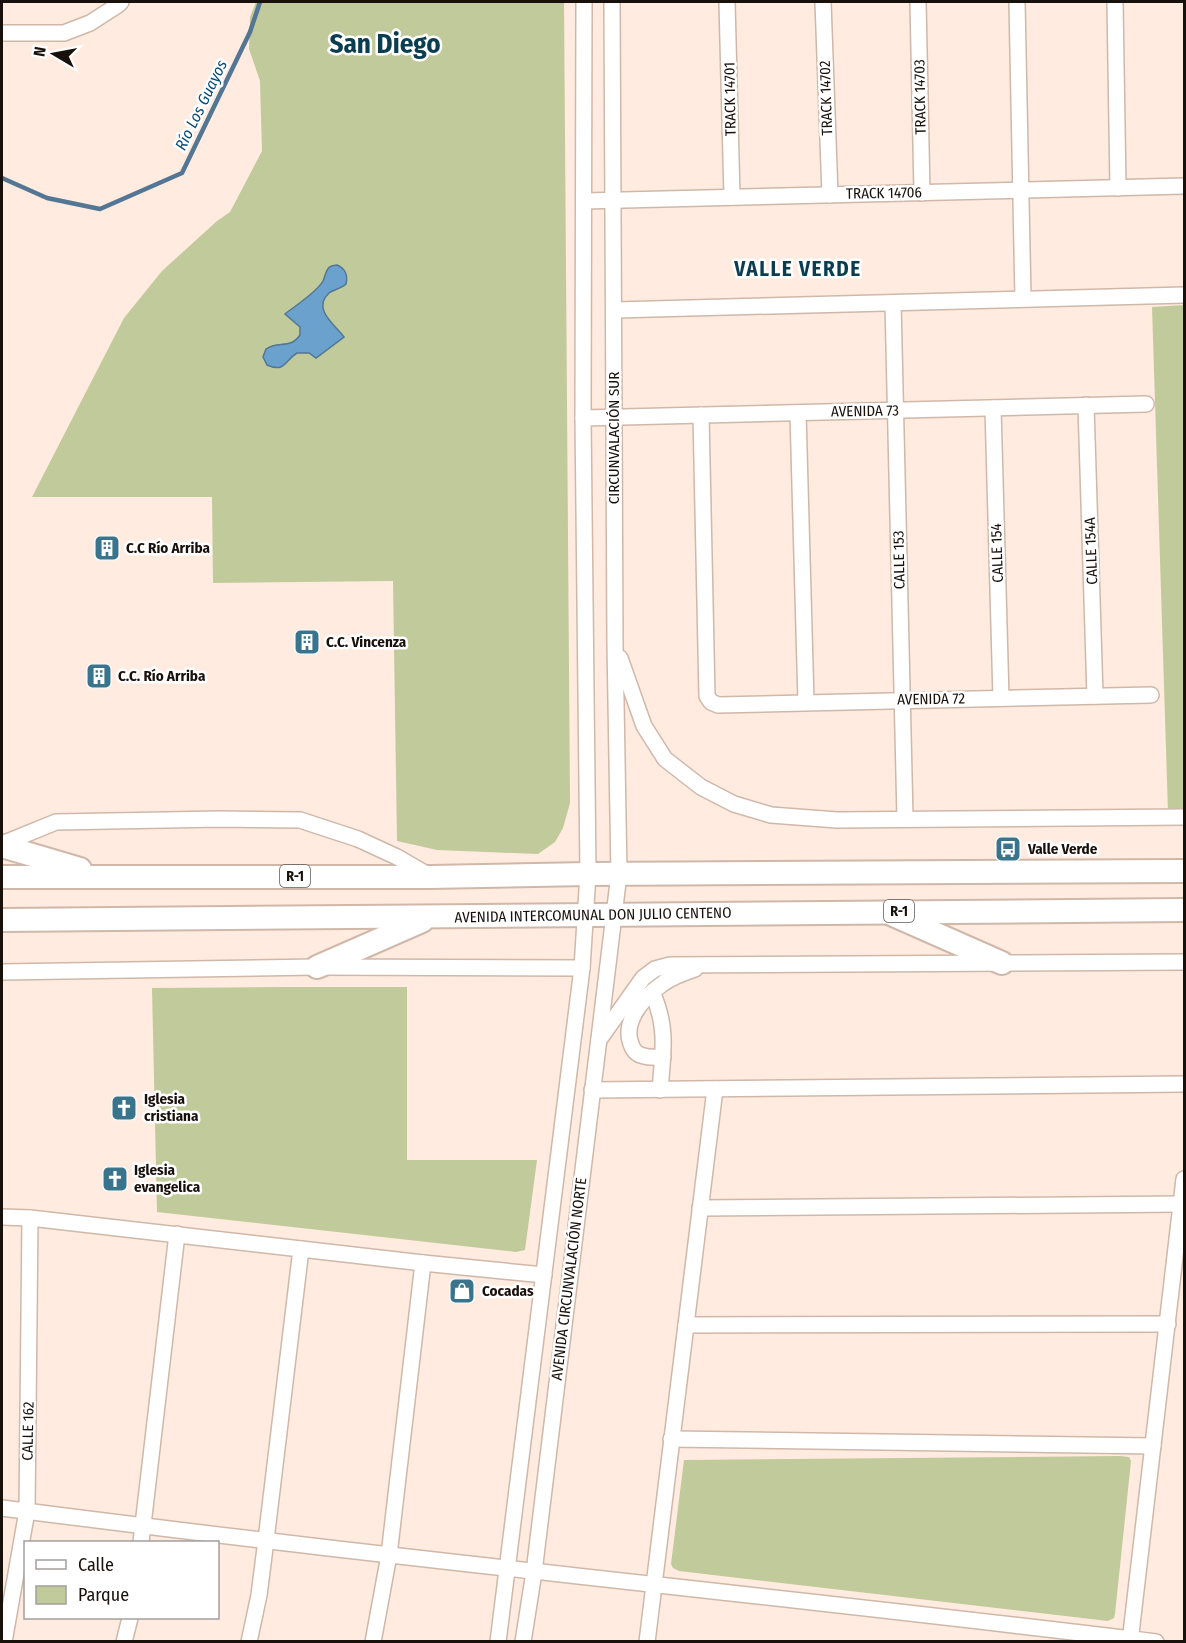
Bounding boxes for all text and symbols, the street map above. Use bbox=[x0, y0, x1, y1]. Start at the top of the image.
north arrow bbox=[24, 24, 84, 84]
district label: San Diego bbox=[329, 28, 441, 60]
text: N bbox=[30, 45, 50, 58]
water label: Río Los Guayos bbox=[171, 57, 231, 153]
street label: TRACK 14703 bbox=[910, 59, 930, 135]
street label: TRACK 14702 bbox=[816, 60, 836, 136]
street label: TRACK 14701 bbox=[720, 62, 740, 136]
street label: TRACK 14706 bbox=[846, 183, 922, 203]
district label: VALLE VERDE bbox=[733, 256, 862, 282]
street label: CIRCUNVALACIÓN SUR bbox=[605, 372, 623, 504]
street label: AVENIDA 73 bbox=[831, 401, 899, 421]
street label: CALLE 154A bbox=[1081, 517, 1101, 585]
street label: CALLE 154 bbox=[987, 523, 1007, 583]
street label: CALLE 153 bbox=[889, 530, 909, 590]
building icon: C.C Río Arriba bbox=[92, 533, 122, 563]
place label: C.C Río Arriba bbox=[126, 539, 210, 557]
building icon: C.C. Vincenza bbox=[292, 627, 322, 657]
place label: C.C. Vincenza bbox=[326, 633, 407, 651]
building icon: C.C. Río Arriba bbox=[84, 661, 114, 691]
place label: C.C. Río Arriba bbox=[118, 667, 206, 685]
street label: AVENIDA 72 bbox=[897, 689, 965, 709]
bus stop icon: Valle Verde bbox=[993, 834, 1023, 864]
place label: Valle Verde bbox=[1027, 840, 1098, 858]
road number: R-1 bbox=[280, 865, 310, 887]
road number: R-1 bbox=[884, 900, 914, 922]
street label: AVENIDA INTERCOMUNAL DON JULIO CENTENO bbox=[454, 904, 732, 926]
place label: Iglesia cristiana bbox=[144, 1090, 199, 1125]
church icon: Iglesia cristiana bbox=[109, 1093, 139, 1123]
place label: Iglesia evangelica bbox=[134, 1161, 201, 1196]
church icon: Iglesia evangelica bbox=[100, 1164, 130, 1194]
street label: AVENIDA CIRCUNVALACIÓN NORTE bbox=[548, 1177, 590, 1381]
shop icon: Cocadas bbox=[447, 1276, 477, 1306]
place label: Cocadas bbox=[482, 1282, 534, 1300]
street label: CALLE 162 bbox=[18, 1401, 38, 1461]
legend bbox=[24, 1541, 219, 1619]
text: Calle bbox=[78, 1554, 114, 1576]
text: Parque bbox=[78, 1584, 129, 1606]

